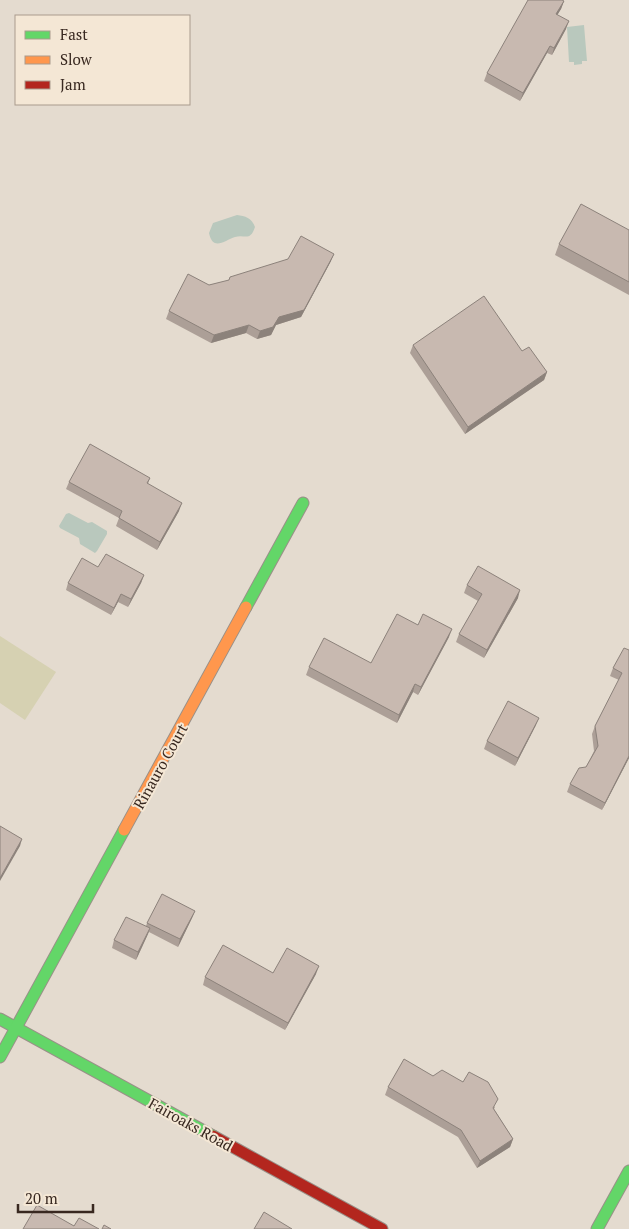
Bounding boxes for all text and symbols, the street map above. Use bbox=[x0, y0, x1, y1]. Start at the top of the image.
legend bbox=[15, 15, 190, 105]
text: Fast bbox=[60, 24, 88, 44]
text: Slow bbox=[60, 49, 93, 69]
text: Jam bbox=[60, 74, 86, 94]
street label: Rinauro Court bbox=[128, 719, 192, 812]
street label: Fairoaks Road bbox=[145, 1093, 237, 1155]
scale bar bbox=[18, 1182, 92, 1214]
text: 20 m bbox=[25, 1188, 58, 1208]

